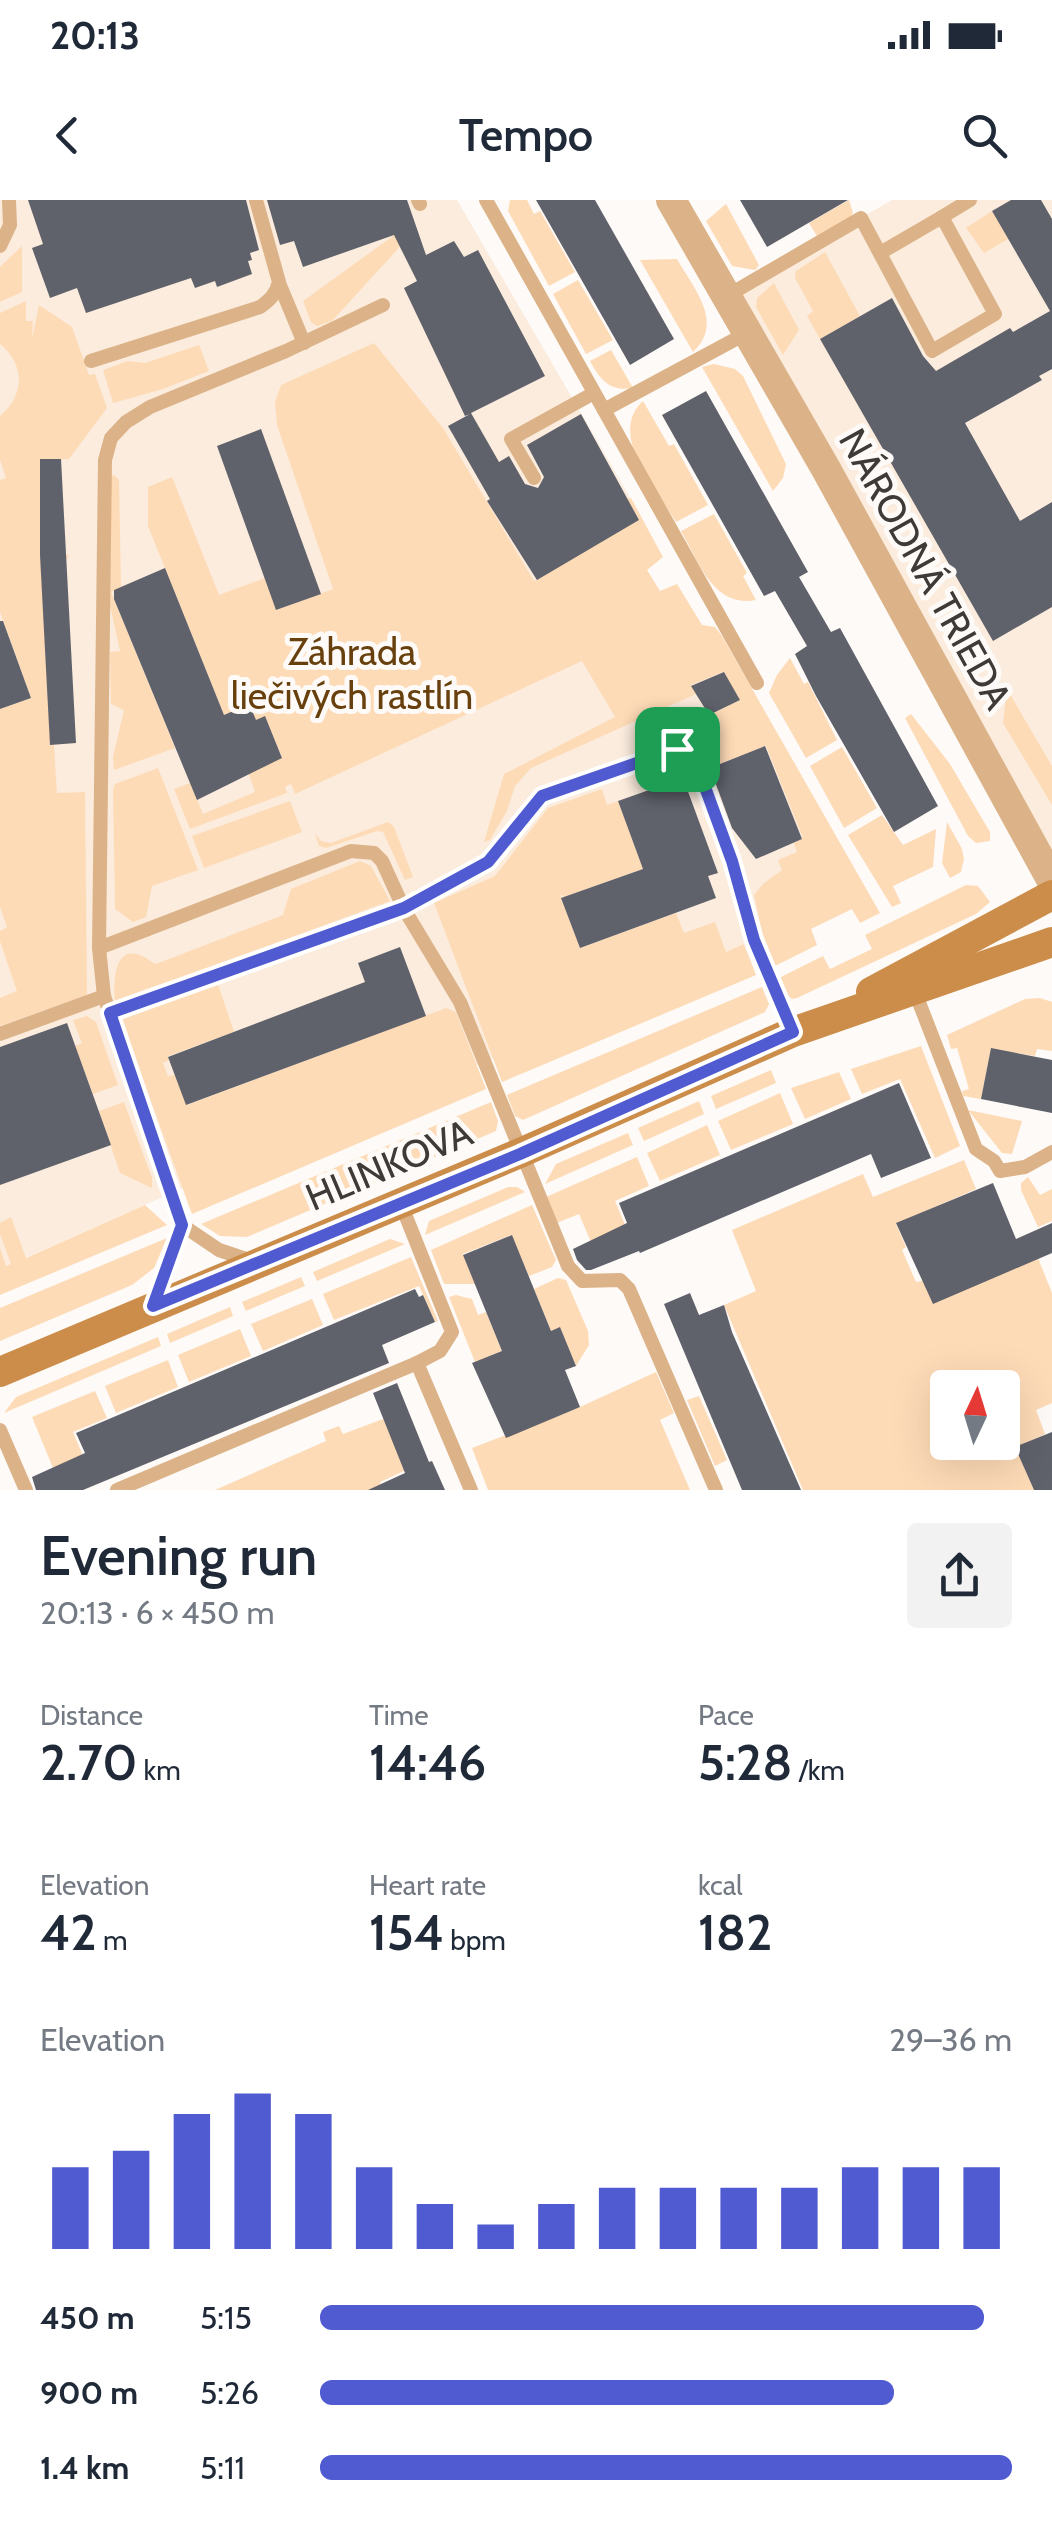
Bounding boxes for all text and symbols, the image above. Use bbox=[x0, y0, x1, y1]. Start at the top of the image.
text: 20:13 bbox=[50, 12, 140, 59]
icon: back bbox=[40, 108, 95, 163]
text: Tempo bbox=[459, 108, 593, 162]
icon: search bbox=[957, 108, 1012, 163]
street label: NÁRODNÁ TRIEDA bbox=[829, 420, 1022, 718]
park label: Záhrada liečivých rastlín bbox=[231, 628, 473, 719]
pin bbox=[635, 707, 720, 792]
icon: arrive bbox=[650, 722, 705, 777]
street label: HLINKOVA bbox=[298, 1108, 480, 1221]
north arrow bbox=[930, 1370, 1020, 1460]
map controls bbox=[930, 1370, 1020, 1460]
text: Evening run bbox=[40, 1522, 317, 1589]
button: share bbox=[907, 1523, 1012, 1628]
text: 20:13 · 6 × 450 m bbox=[40, 1593, 275, 1632]
text: Distance bbox=[40, 1698, 143, 1732]
text: Time bbox=[369, 1698, 429, 1732]
text: Pace bbox=[698, 1698, 754, 1732]
text: 2.70 bbox=[40, 1732, 137, 1793]
text: 14:46 bbox=[369, 1732, 486, 1793]
text: 5:28 bbox=[698, 1732, 792, 1793]
text: km bbox=[137, 1753, 181, 1787]
text: /km bbox=[792, 1753, 845, 1787]
text: Elevation bbox=[40, 1868, 149, 1902]
text: Heart rate bbox=[369, 1868, 486, 1902]
text: kcal bbox=[698, 1868, 743, 1902]
text: 42 bbox=[40, 1902, 97, 1963]
text: 154 bbox=[369, 1902, 444, 1963]
text: 182 bbox=[698, 1902, 772, 1963]
text: m bbox=[97, 1923, 128, 1957]
text: bpm bbox=[444, 1923, 506, 1957]
text: Elevation bbox=[40, 2020, 165, 2059]
text: 29–36 m bbox=[889, 2020, 1012, 2059]
text: 450 m bbox=[40, 2298, 135, 2337]
text: 5:15 bbox=[200, 2298, 252, 2337]
text: 900 m bbox=[40, 2373, 138, 2412]
text: 5:26 bbox=[200, 2373, 259, 2412]
text: 1.4 km bbox=[40, 2448, 129, 2487]
text: 5:11 bbox=[200, 2448, 245, 2487]

